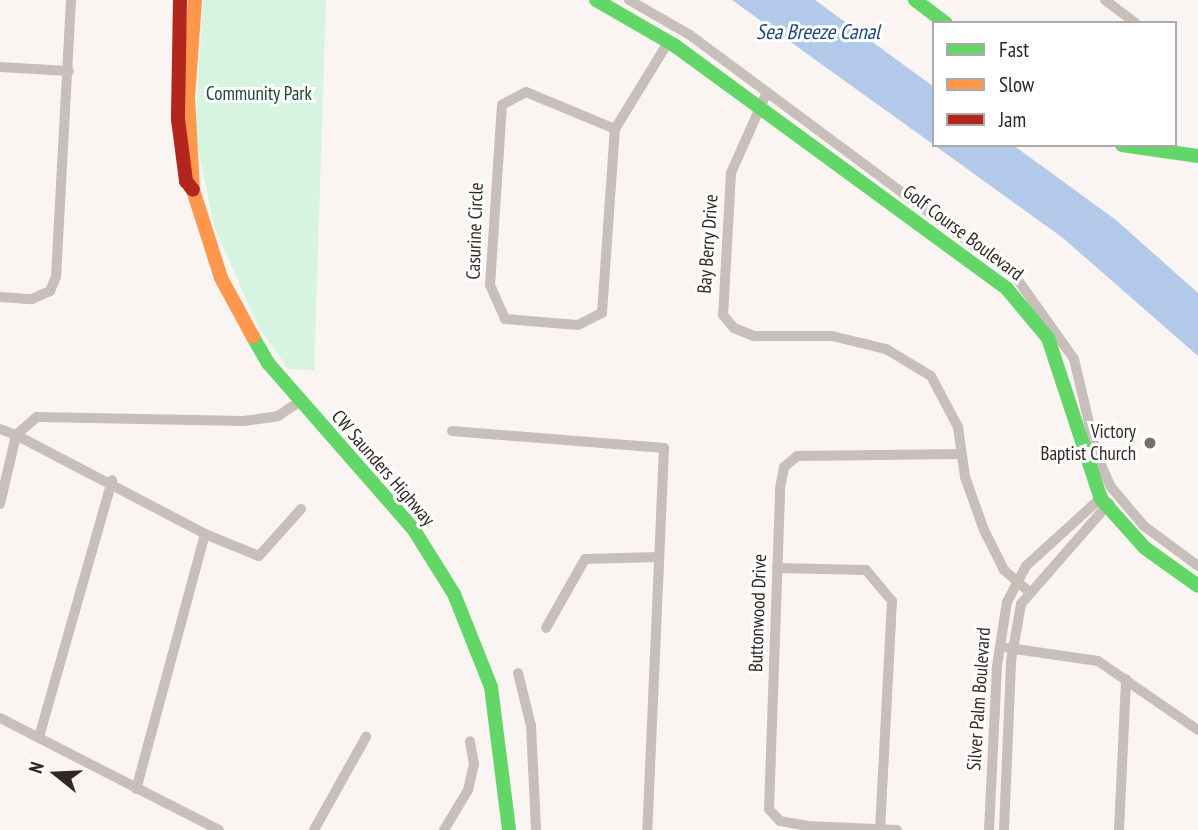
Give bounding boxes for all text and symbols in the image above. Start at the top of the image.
water label: Sea Breeze Canal [756,19,880,45]
legend [932,21,1177,147]
text: Fast [999,36,1029,63]
text: Slow [999,71,1034,98]
park label: Community Park [206,83,312,105]
text: Jam [999,106,1026,133]
street label: Golf Course Boulevard [898,180,1028,286]
street label: Casurine Circle [462,182,488,280]
street label: Bay Berry Drive [693,193,723,295]
street label: CW Saunders Highway [326,405,440,531]
place label: Victory Baptist Church [1041,421,1136,465]
marker: Victory Baptist Church [1142,435,1158,451]
street label: Buttonwood Drive [745,554,771,672]
street label: Silver Palm Boulevard [963,627,995,771]
north arrow [21,739,91,809]
text: N [23,759,49,776]

